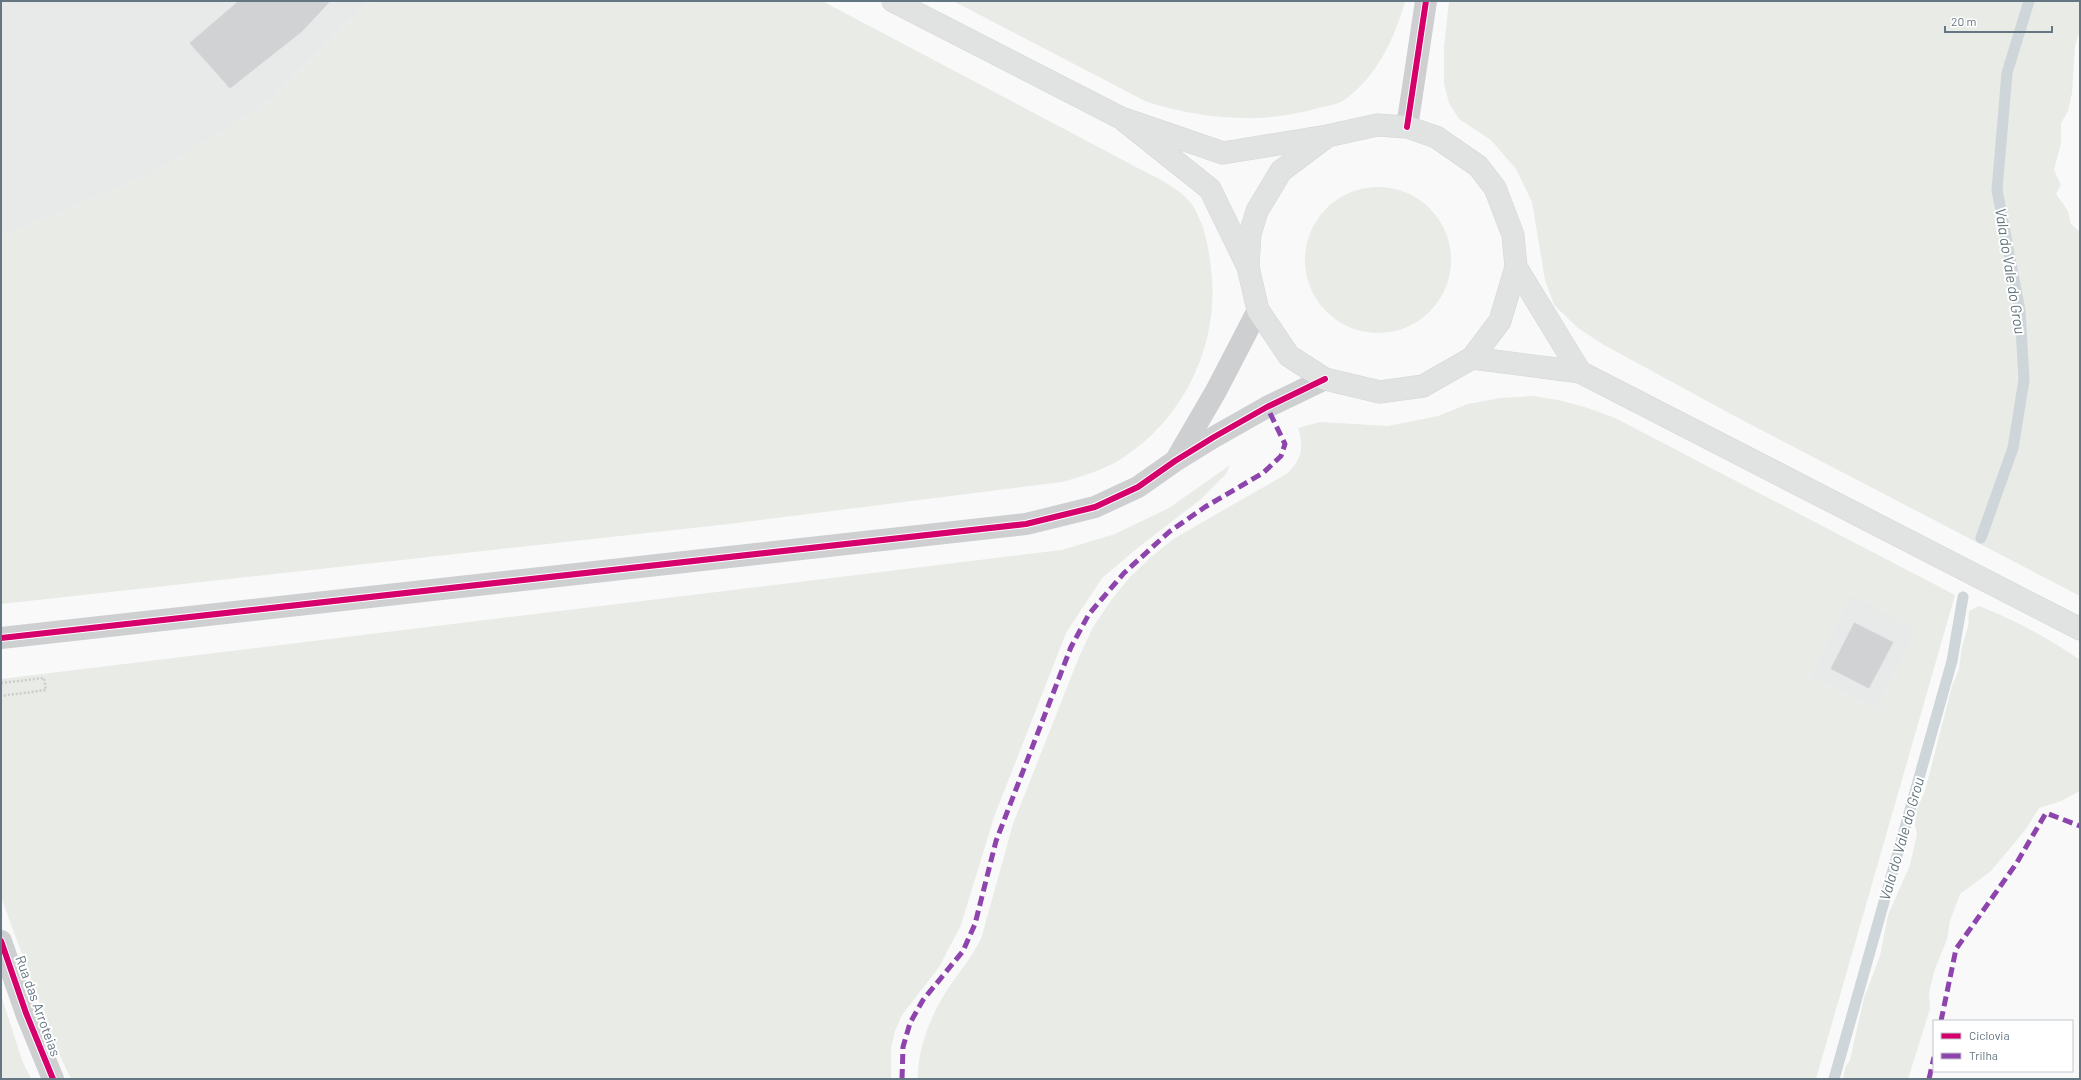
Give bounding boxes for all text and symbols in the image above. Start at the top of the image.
scale bar [1945,8,2052,34]
text: 20 m [1951,14,1977,28]
water label: Vala do Vale do Grou [1992,207,2030,335]
water label: Vala do Vale do Grou [1875,775,1927,902]
street label: Rua das Arroteias [12,953,65,1059]
legend [1933,1020,2073,1072]
text: Ciclovia [1969,1028,2010,1042]
text: Trilha [1969,1048,1998,1062]

